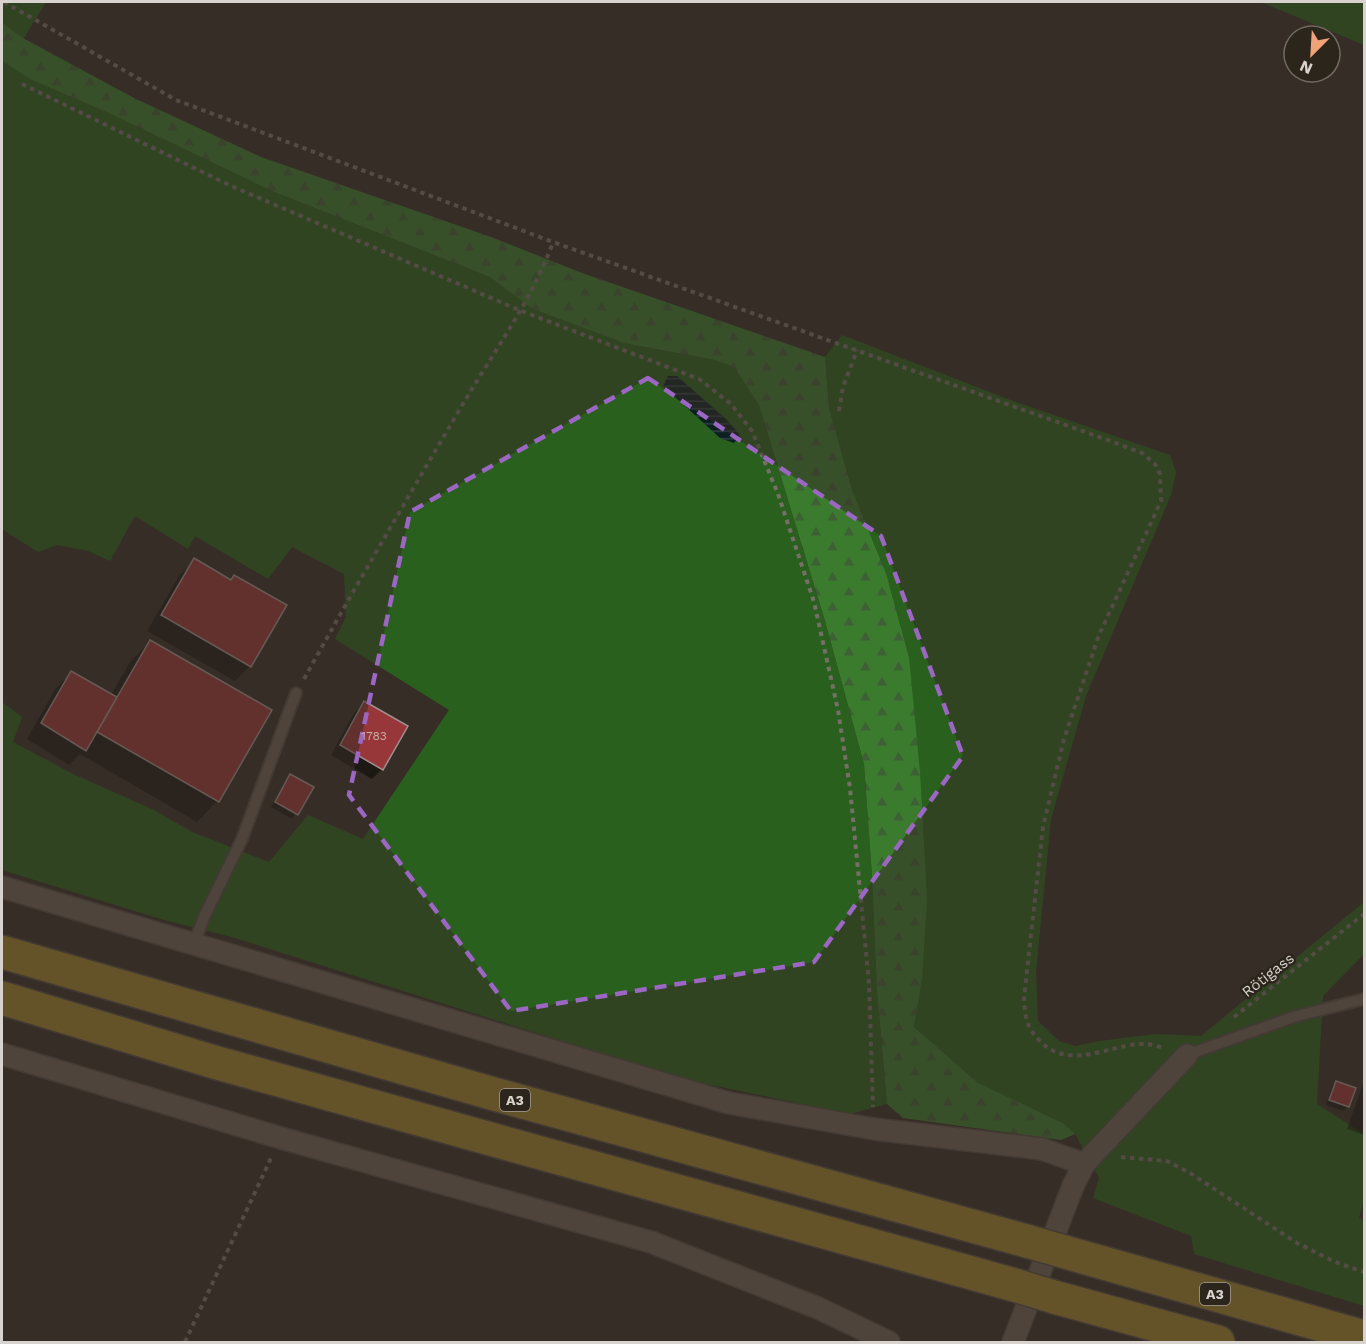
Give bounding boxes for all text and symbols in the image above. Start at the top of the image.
north arrow [1282,24,1342,84]
text: N [1297,56,1315,78]
house number: 1783 [361,729,387,743]
street label: Rötigass [1238,949,1298,1001]
road number: A3 [500,1089,530,1111]
road number: A3 [1200,1283,1230,1305]

